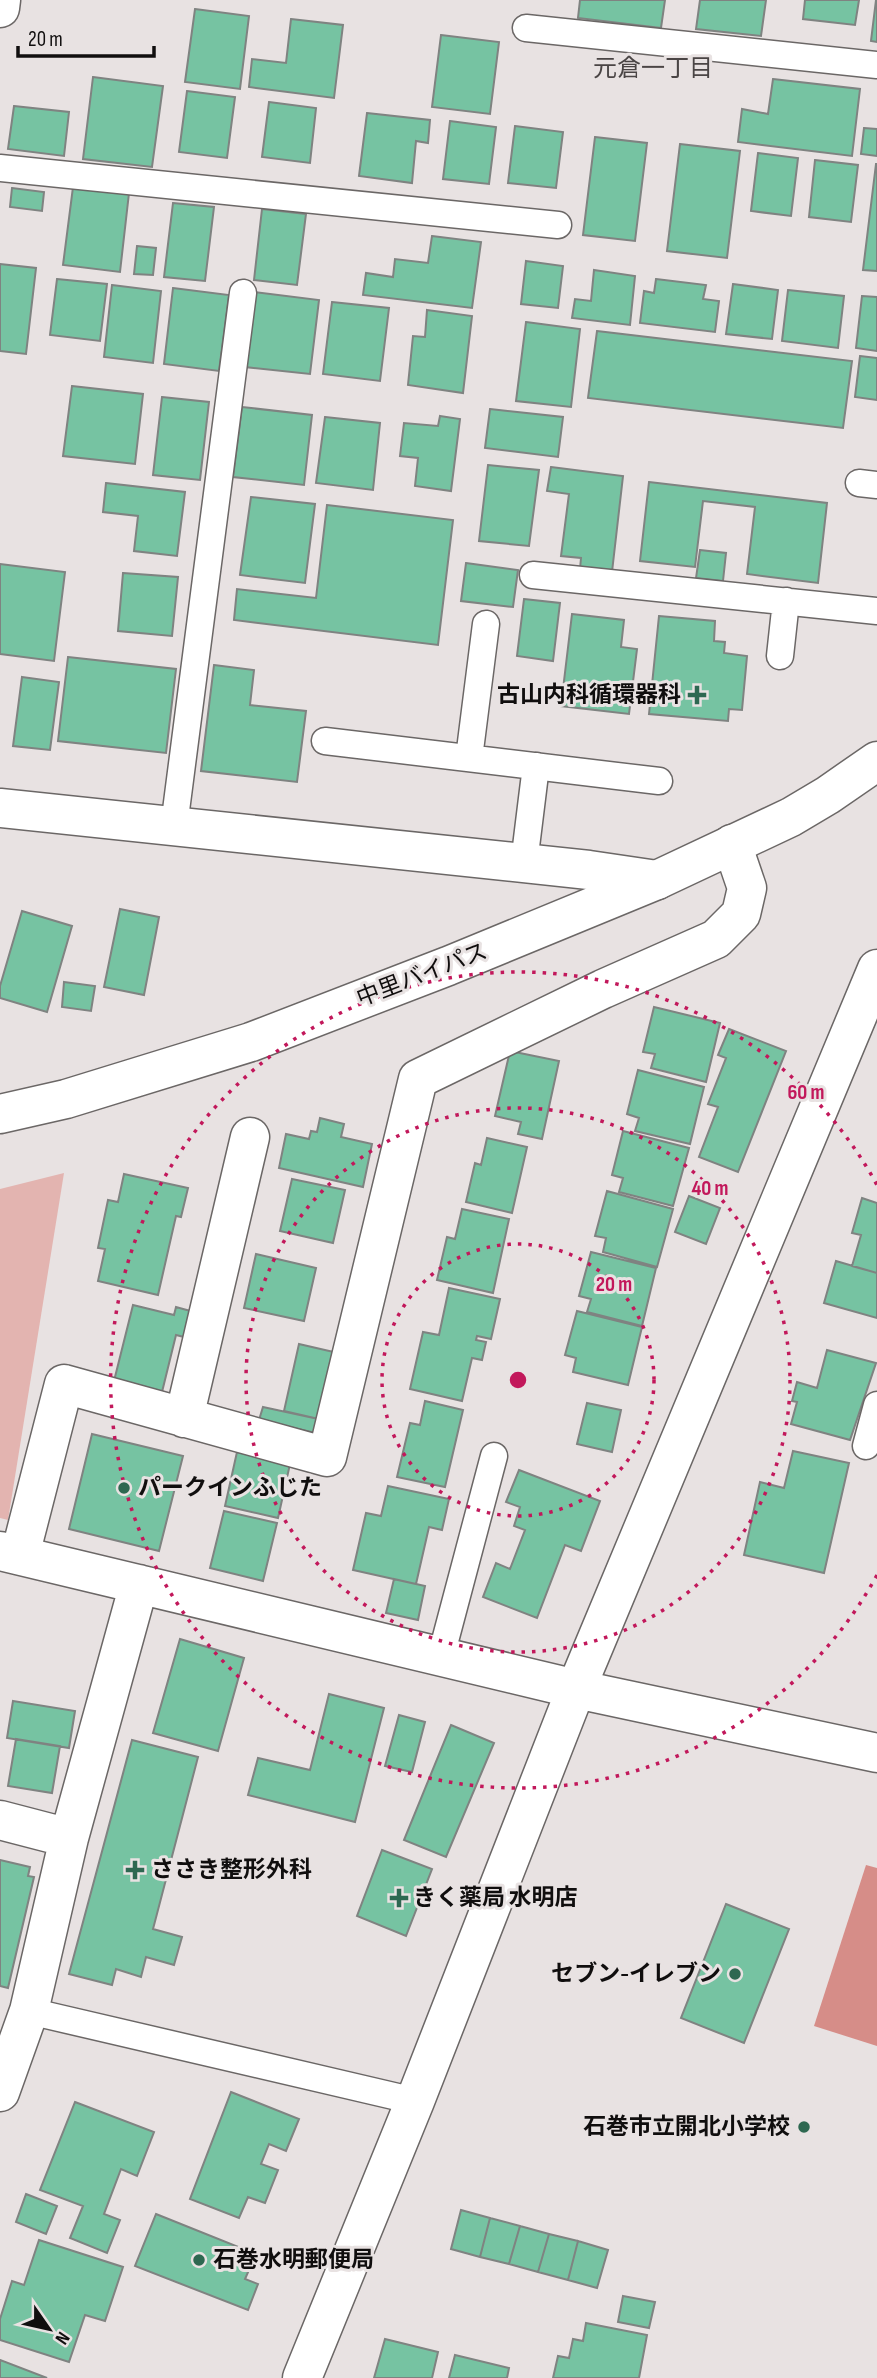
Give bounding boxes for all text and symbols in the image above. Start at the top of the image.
scale bar [18,14,154,58]
text: 20 m [28,27,63,52]
district label: 元倉一丁目 [593,54,713,83]
place label: 古山内科循環器科 [497,681,681,709]
marker: 古山内科循環器科 [687,685,707,705]
street label: 中里バイパス [353,937,491,1013]
text: 60 m [787,1080,825,1105]
text: 40 m [692,1176,728,1201]
text: 20 m [596,1272,632,1297]
centre of rings [506,1368,530,1392]
place label: パークインふじた [138,1474,322,1502]
marker: パークインふじた [116,1480,132,1496]
place label: ささき整形外科 [151,1856,312,1884]
marker: ささき整形外科 [125,1860,145,1880]
place label: きく薬局 水明店 [413,1884,578,1912]
marker: きく薬局 水明店 [391,1890,407,1906]
place label: セブン-イレブン [551,1960,721,1988]
marker: セブン-イレブン [727,1966,743,1982]
place label: 石巻市立開北小学校 [583,2113,790,2141]
marker: 石巻市立開北小学校 [796,2119,812,2135]
place label: 石巻水明郵便局 [213,2246,374,2274]
marker: 石巻水明郵便局 [191,2252,207,2268]
north arrow [14,2294,84,2364]
text: N [49,2327,74,2348]

